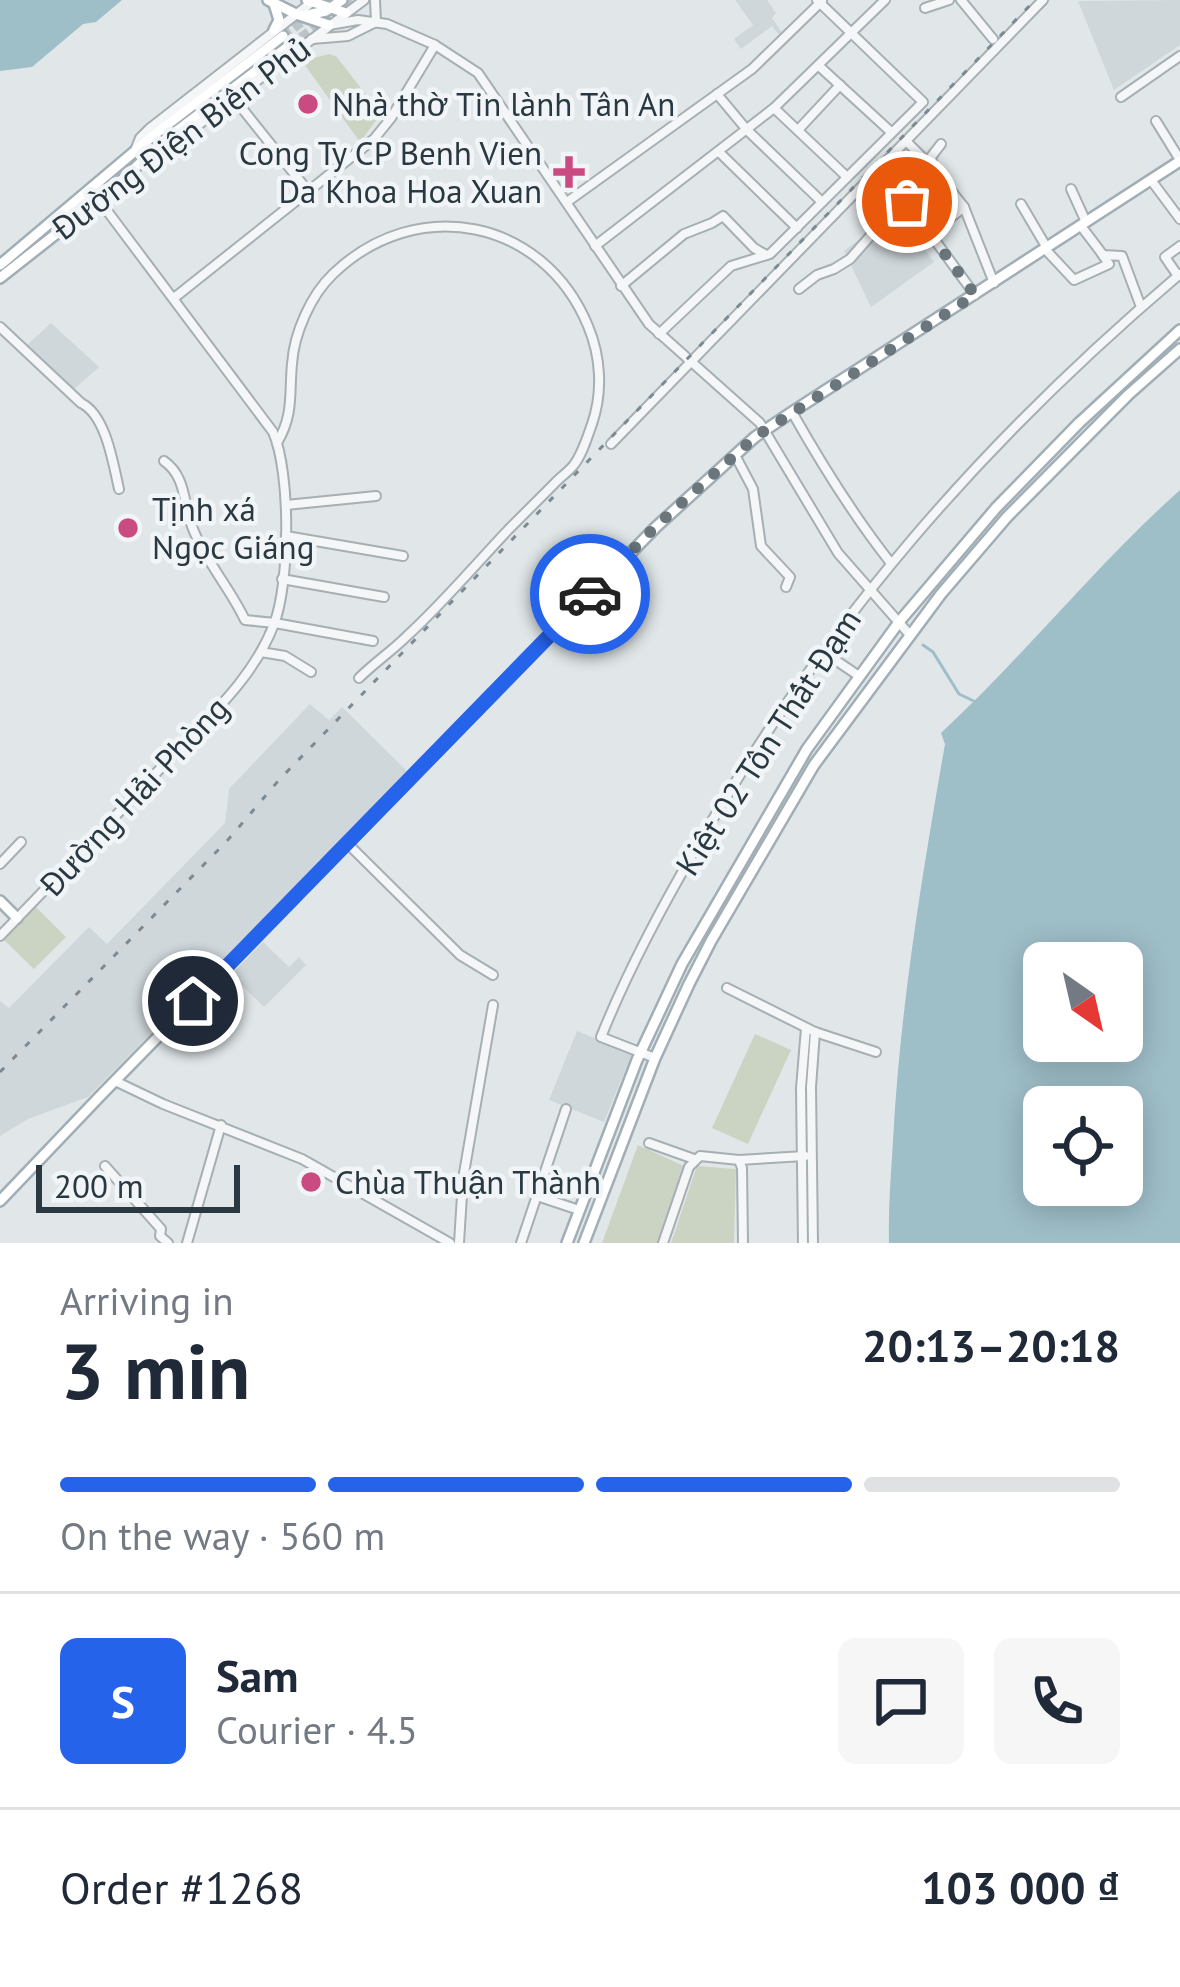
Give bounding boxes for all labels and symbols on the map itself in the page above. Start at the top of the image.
street label: Đường Điện Biên Phủ [42,26,318,249]
place label: Nhà thờ Tin lành Tân An [332,82,675,125]
marker: Nhà thờ Tin lành Tân An [295,91,321,117]
place label: Cong Ty CP Benh Vien Da Khoa Hoa Xuan [239,131,542,212]
pin [856,151,958,253]
marker: Cong Ty CP Benh Vien Da Khoa Hoa Xuan [553,156,585,188]
place label: Tịnh xá Ngọc Giáng [152,487,314,568]
marker: Tịnh xá Ngọc Giáng [115,515,141,541]
courier [530,534,650,654]
street label: Kiệt 02 Tôn Thất Đạm [665,600,870,883]
street label: Đường Hải Phòng [29,687,237,905]
north arrow [1023,942,1143,1062]
pin [142,950,244,1052]
scale bar [36,1159,240,1212]
place label: Chùa Thuận Thành [335,1160,601,1203]
marker: Chùa Thuận Thành [298,1169,324,1195]

